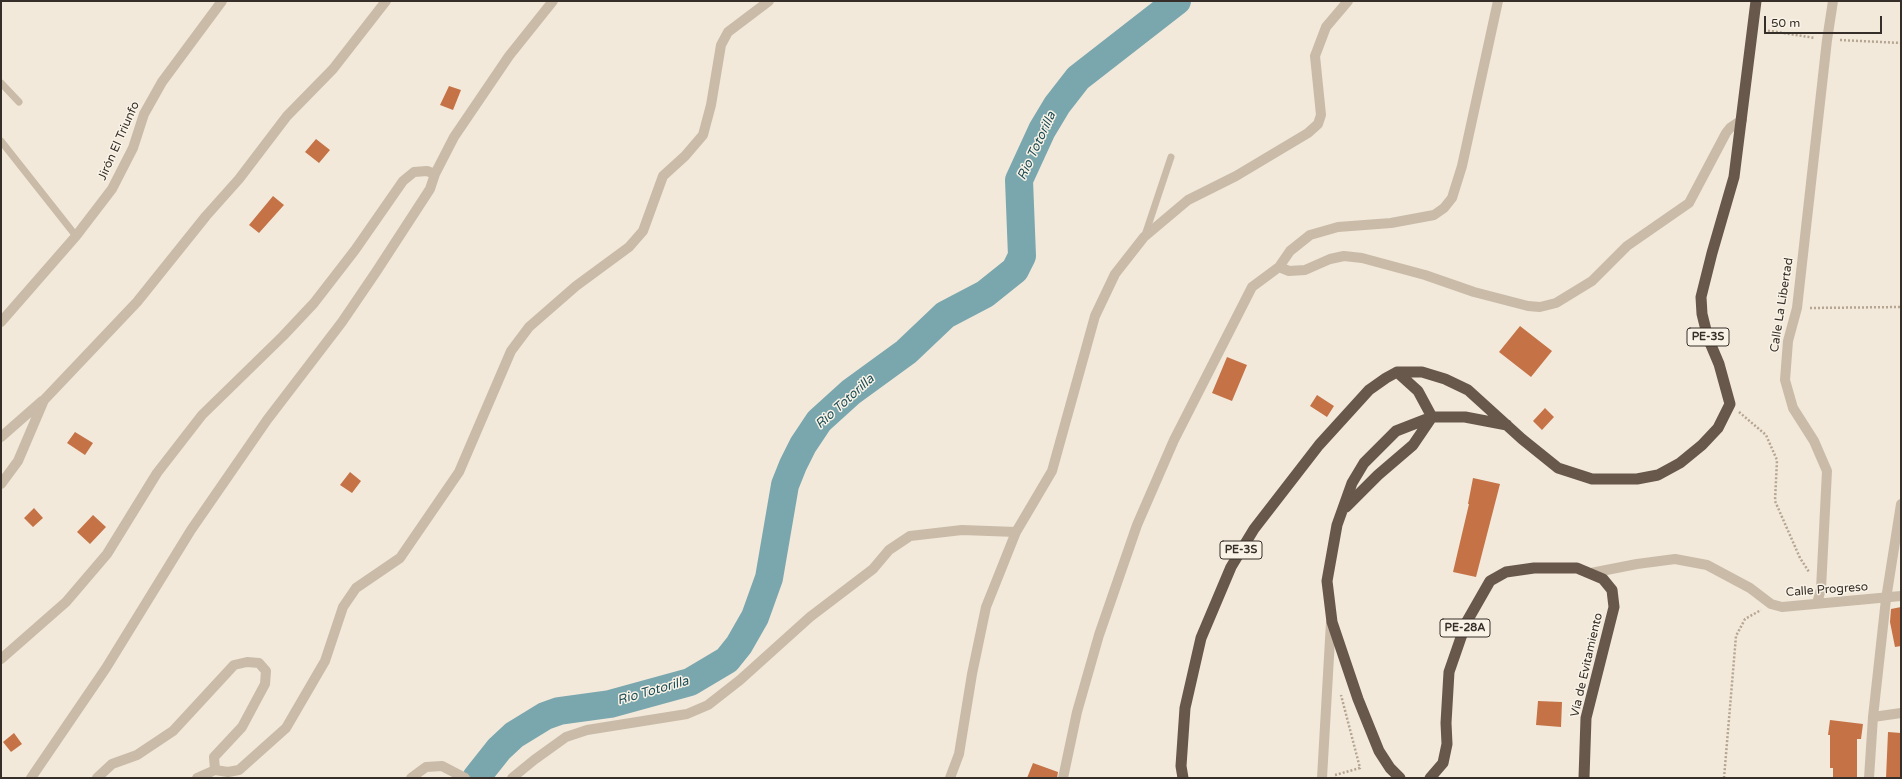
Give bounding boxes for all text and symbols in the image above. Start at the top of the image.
scale bar [1766,8,1884,34]
text: 50 m [1771,16,1800,30]
street label: Jirón El Triunfo [95,99,143,183]
water label: Rio Totorilla [1014,109,1060,183]
street label: Calle La Libertad [1767,257,1797,353]
road number: PE-3S [1687,328,1729,346]
water label: Rio Totorilla [812,372,878,432]
road number: PE-3S [1220,541,1262,559]
street label: Calle Progreso [1785,580,1869,600]
street label: Vía de Evitamiento [1568,612,1606,718]
road number: PE-28A [1440,619,1490,637]
water label: Rio Totorilla [616,673,690,709]

